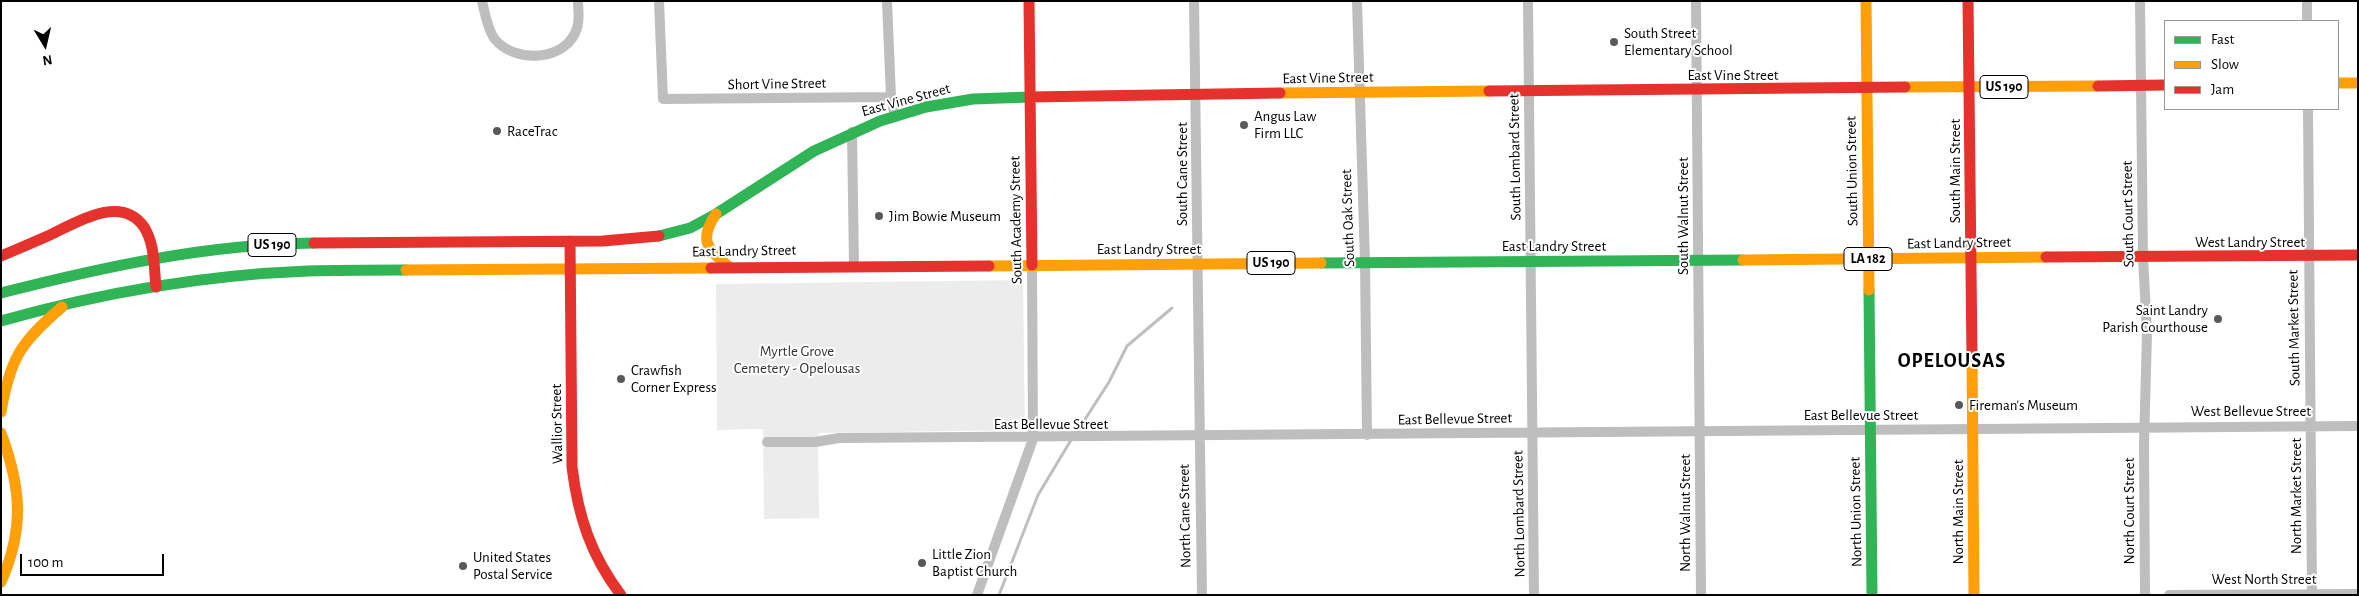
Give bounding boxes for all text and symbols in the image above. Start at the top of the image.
north arrow [20,20,70,70]
legend [2164,20,2339,110]
place label: South Street Elementary School [1624,24,1733,59]
text: Fast [2211,32,2234,47]
marker: South Street Elementary School [1608,36,1620,48]
text: N [41,52,53,67]
text: Slow [2211,57,2239,72]
street label: East Vine Street [1687,66,1779,84]
street label: East Vine Street [1282,68,1374,88]
street label: Short Vine Street [728,74,826,94]
road number: US 190 [1980,75,2028,98]
street label: East Vine Street [860,80,952,120]
text: Jam [2211,82,2234,97]
street label: South Lombard Street [1505,93,1525,221]
place label: Angus Law Firm LLC [1254,107,1316,142]
street label: South Union Street [1842,116,1862,226]
marker: Angus Law Firm LLC [1238,119,1250,131]
street label: South Main Street [1946,119,1964,223]
place label: RaceTrac [507,122,557,140]
street label: South Cane Street [1173,122,1191,226]
marker: RaceTrac [491,125,503,137]
street label: South Academy Street [1006,156,1026,284]
street label: South Walnut Street [1674,157,1692,275]
street label: South Court Street [2118,161,2138,267]
street label: South Oak Street [1337,169,1359,267]
place label: Jim Bowie Museum [889,207,1001,225]
marker: Jim Bowie Museum [873,210,885,222]
street label: East Landry Street [1907,233,2011,253]
street label: West Landry Street [2195,233,2305,251]
road number: US 190 [248,234,296,256]
street label: East Landry Street [1502,237,1606,255]
street label: East Landry Street [1097,240,1201,258]
street label: East Landry Street [692,241,796,261]
road number: LA 182 [1844,248,1892,270]
road number: US 190 [1247,252,1295,274]
street label: South Market Street [2284,270,2304,386]
place label: Saint Landry Parish Courthouse [2102,301,2208,336]
marker: Saint Landry Parish Courthouse [2212,313,2224,325]
park label: Myrtle Grove Cemetery - Opelousas [734,342,860,377]
district label: OPELOUSAS [1897,349,2007,373]
place label: Crawfish Corner Express [631,361,717,396]
marker: Crawfish Corner Express [615,373,627,385]
street label: Wallior Street [547,384,567,464]
place label: Fireman's Museum [1969,396,2078,414]
marker: Fireman's Museum [1953,399,1965,411]
street label: West Bellevue Street [2191,402,2311,420]
street label: East Bellevue Street [1804,406,1918,424]
street label: East Bellevue Street [1398,409,1512,429]
street label: East Bellevue Street [994,415,1108,433]
street label: North Market Street [2287,438,2305,554]
street label: North Lombard Street [1509,450,1529,578]
street label: North Walnut Street [1676,454,1694,572]
street label: North Union Street [1846,457,1866,567]
street label: North Court Street [2120,458,2138,564]
street label: North Main Street [1949,460,1967,564]
street label: North Cane Street [1175,464,1195,568]
scale bar [22,544,166,576]
place label: Little Zion Baptist Church [932,545,1017,580]
place label: United States Postal Service [473,548,552,583]
text: 100 m [28,555,63,570]
marker: Little Zion Baptist Church [916,557,928,569]
marker: United States Postal Service [457,560,469,572]
street label: West North Street [2212,570,2316,588]

